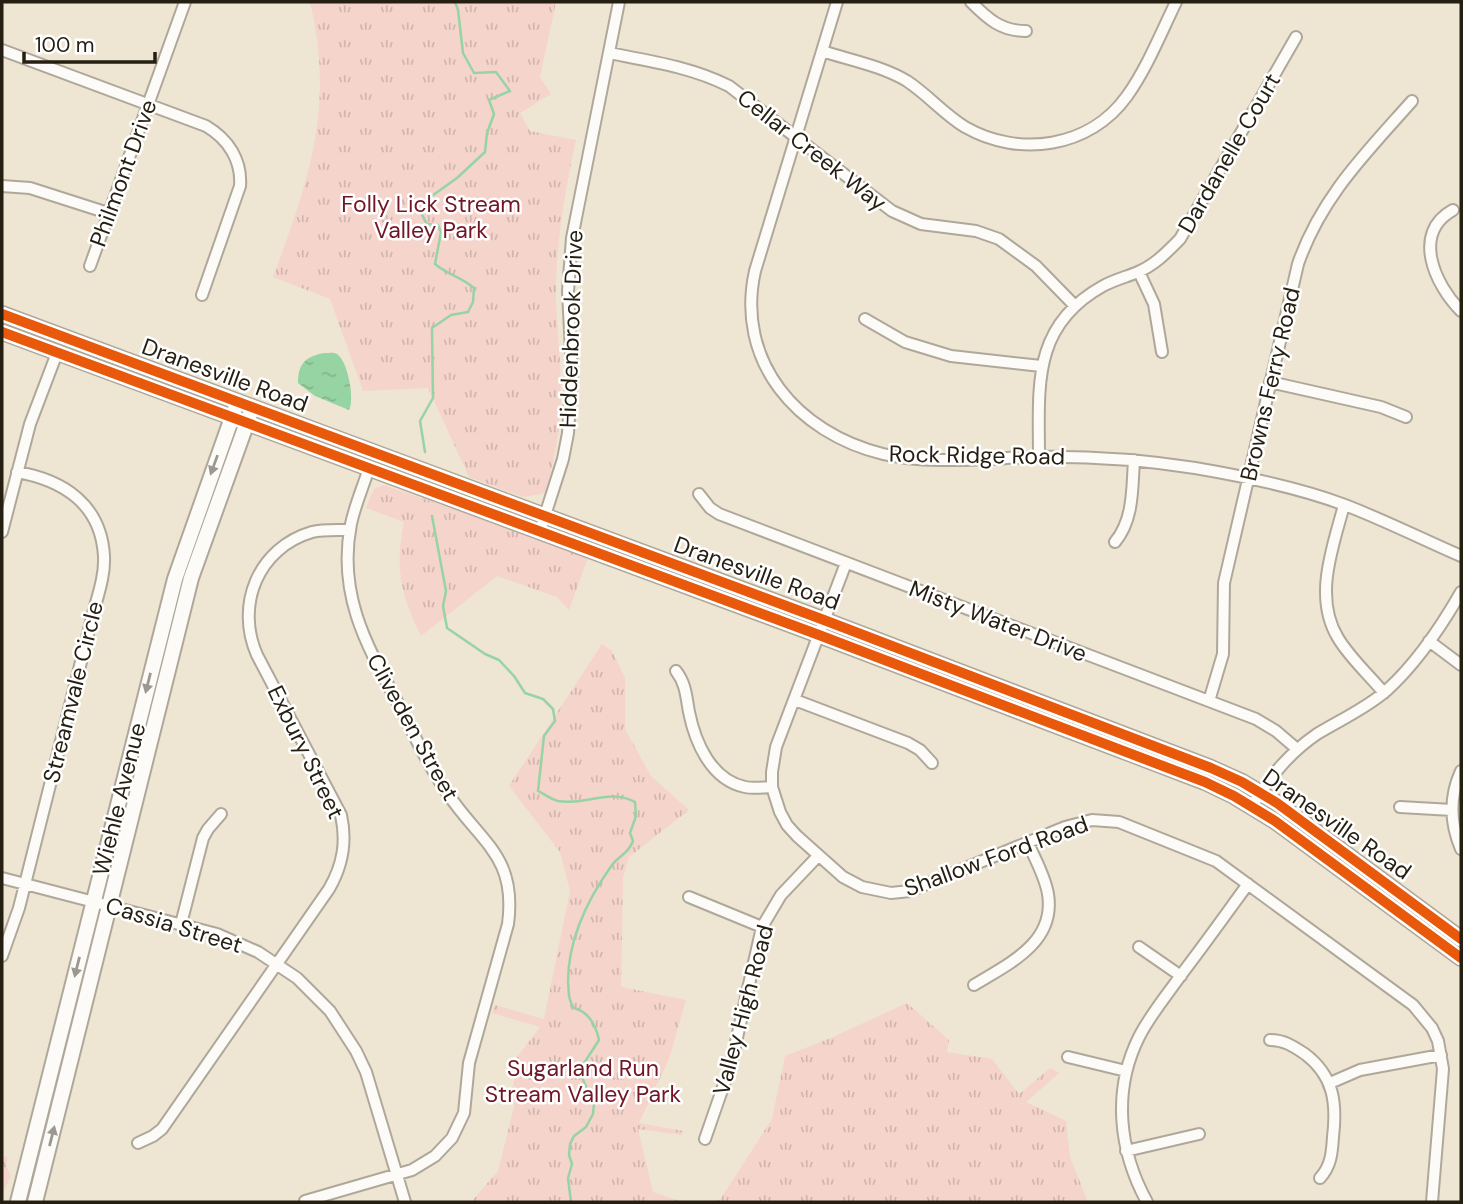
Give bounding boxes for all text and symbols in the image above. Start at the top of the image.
scale bar [24,21,156,65]
text: 100 m [35,31,95,59]
street label: Dardanelle Court [1171,68,1287,238]
street label: Cellar Creek Way [731,82,893,218]
street label: Philmont Drive [83,95,163,251]
park label: Folly Lick Stream Valley Park [341,189,521,245]
street label: Hiddenbrook Drive [553,229,589,429]
street label: Browns Ferry Road [1233,284,1307,484]
street label: Dranesville Road [138,331,312,419]
street label: Rock Ridge Road [889,438,1065,472]
one-way arrow [208,455,219,476]
street label: Dranesville Road [670,529,844,617]
street label: Misty Water Drive [905,573,1091,669]
street label: Streamvale Circle [36,598,110,786]
street label: Cliveden Street [360,648,466,806]
one-way arrow [142,672,153,694]
street label: Exbury Street [261,680,351,824]
street label: Wiehle Avenue [86,719,152,879]
street label: Dranesville Road [1257,762,1417,886]
street label: Shallow Ford Road [900,809,1092,903]
street label: Cassia Street [102,890,246,960]
street label: Valley High Road [706,921,780,1099]
one-way arrow [71,956,82,978]
park label: Sugarland Run Stream Valley Park [485,1053,682,1109]
one-way arrow [47,1125,58,1147]

